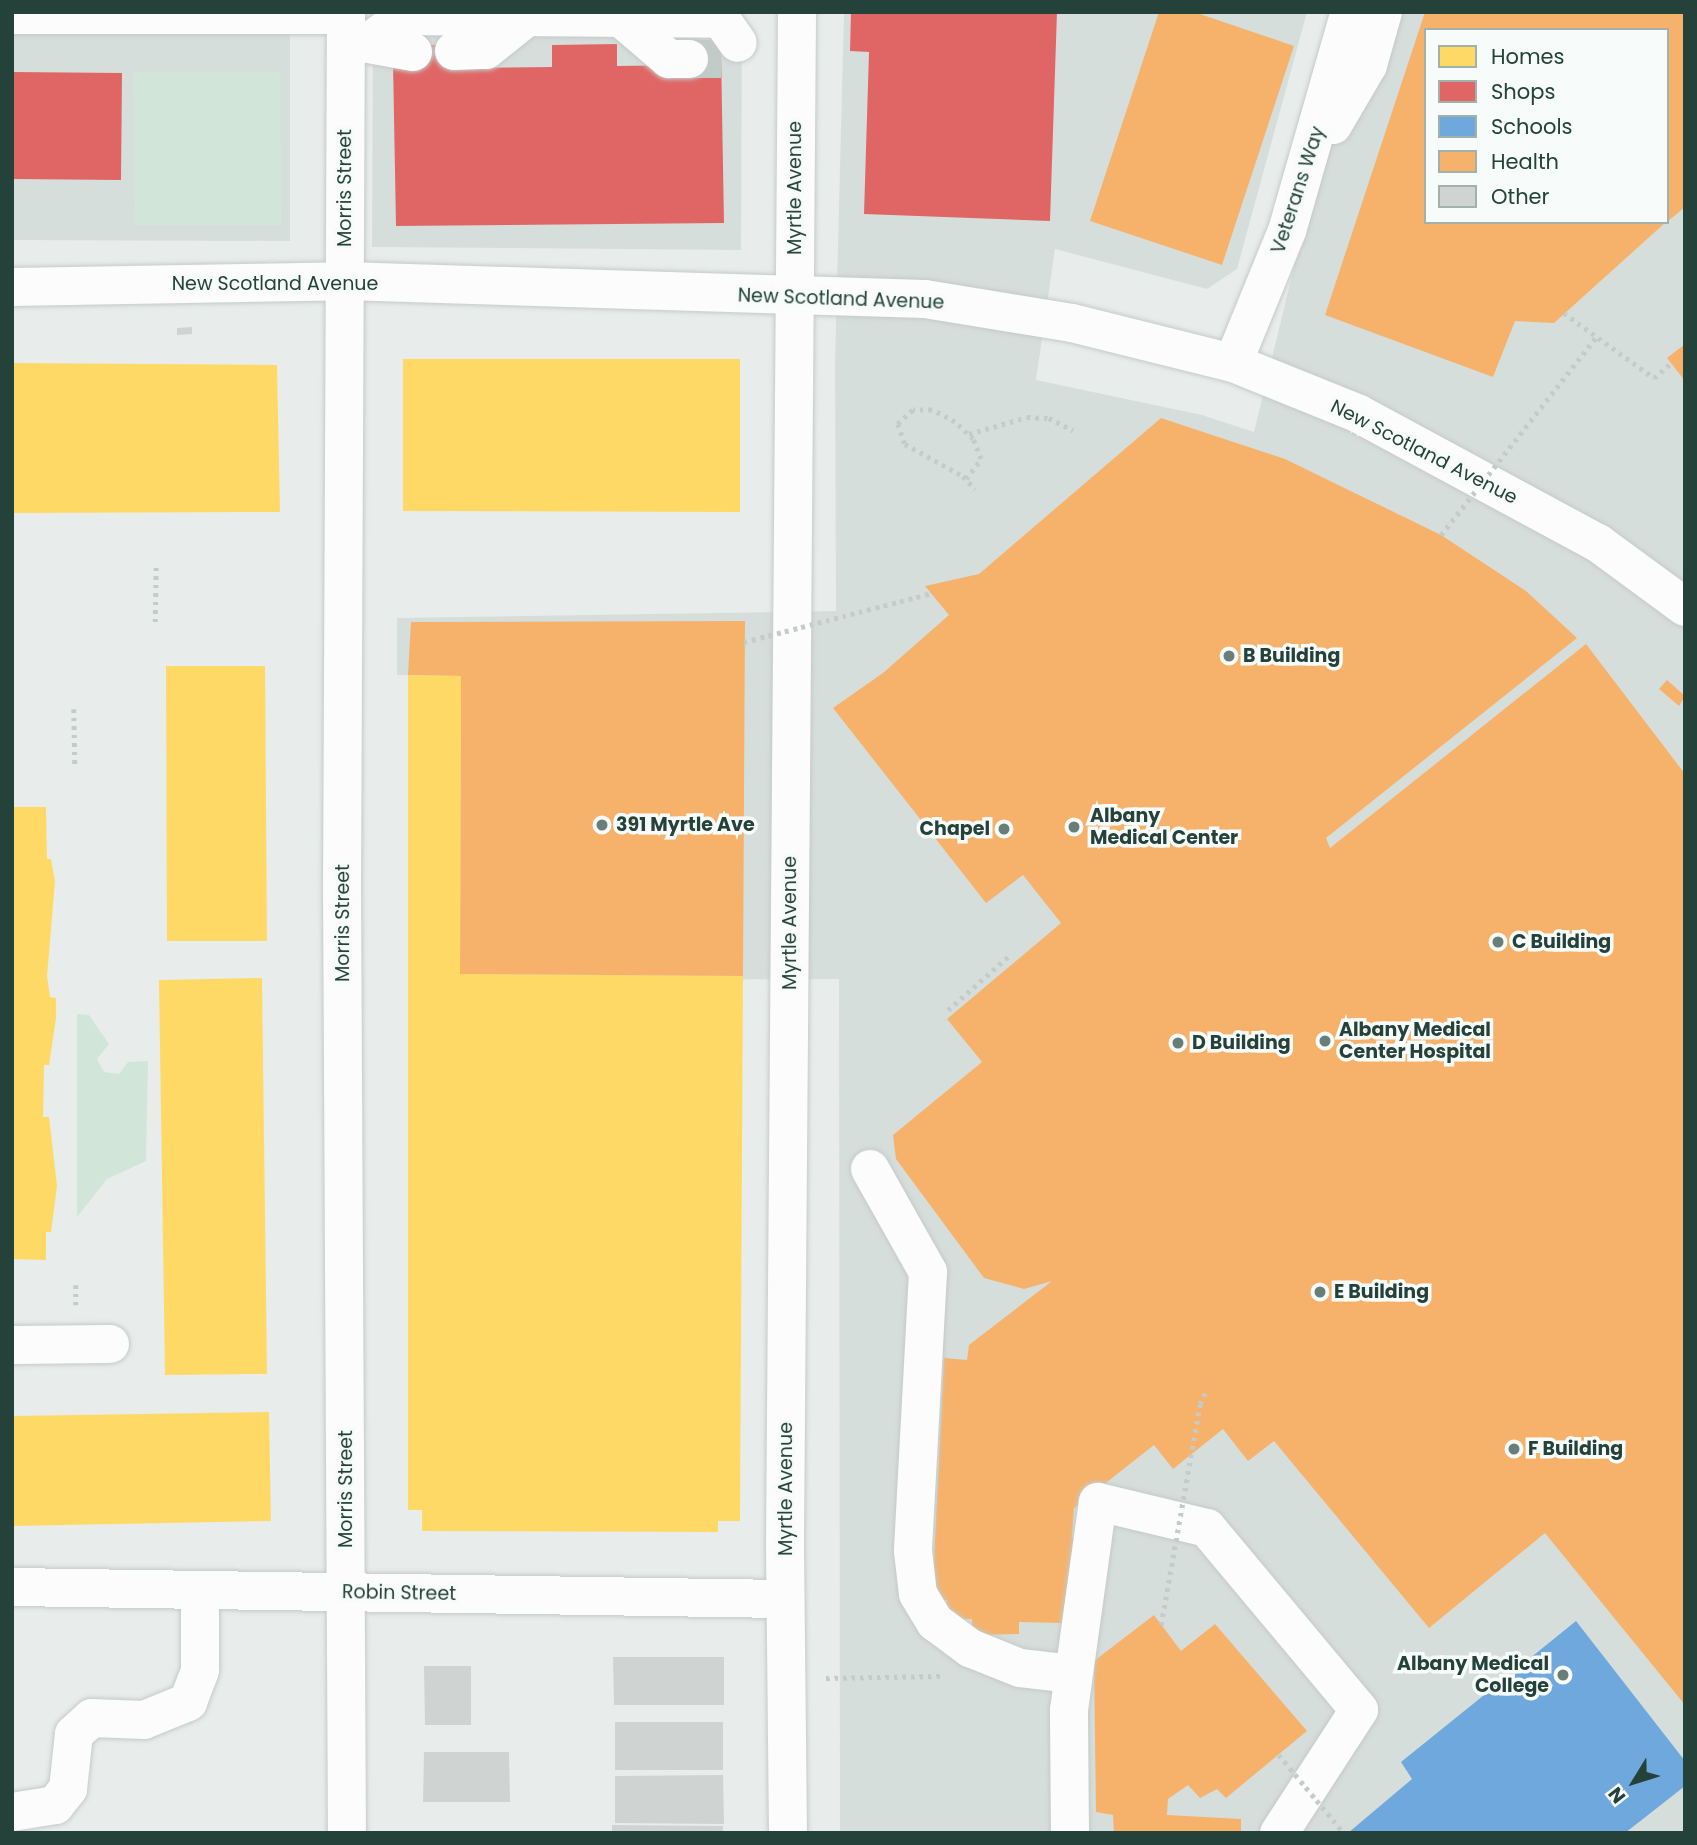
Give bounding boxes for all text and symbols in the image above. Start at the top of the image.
legend [1424,28,1669,224]
text: Homes [1491,42,1565,71]
text: Shops [1491,77,1555,106]
text: Schools [1491,112,1573,141]
street label: Myrtle Avenue [784,121,806,255]
street label: Veterans Way [1267,123,1329,257]
street label: Morris Street [334,129,356,247]
text: Health [1491,147,1559,176]
text: Other [1491,182,1549,211]
street label: New Scotland Avenue [172,273,378,295]
street label: New Scotland Avenue [737,284,945,314]
street label: New Scotland Avenue [1327,395,1521,509]
place label: B Building [1243,645,1340,667]
marker: B Building [1221,648,1237,664]
place label: Albany Medical Center [1090,805,1238,849]
place label: 391 Myrtle Ave [616,814,755,836]
marker: 391 Myrtle Ave [594,817,610,833]
marker: Albany Medical Center [1064,817,1084,837]
place label: Chapel [920,818,990,840]
marker: Chapel [996,821,1012,837]
street label: Myrtle Avenue [779,856,801,990]
street label: Morris Street [332,864,354,982]
place label: C Building [1512,931,1611,953]
marker: C Building [1490,934,1506,950]
place label: Albany Medical Center Hospital [1339,1019,1491,1063]
place label: D Building [1192,1032,1291,1054]
marker: Albany Medical Center Hospital [1317,1033,1333,1049]
marker: D Building [1170,1035,1186,1051]
place label: E Building [1334,1281,1429,1303]
marker: E Building [1312,1284,1328,1300]
street label: Myrtle Avenue [775,1422,797,1556]
street label: Morris Street [335,1430,357,1548]
place label: F Building [1528,1438,1623,1460]
marker: F Building [1506,1441,1522,1457]
street label: Robin Street [342,1581,456,1605]
place label: Albany Medical College [1397,1653,1549,1697]
marker: Albany Medical College [1555,1667,1571,1683]
north arrow [1599,1747,1669,1817]
text: N [1602,1781,1632,1809]

